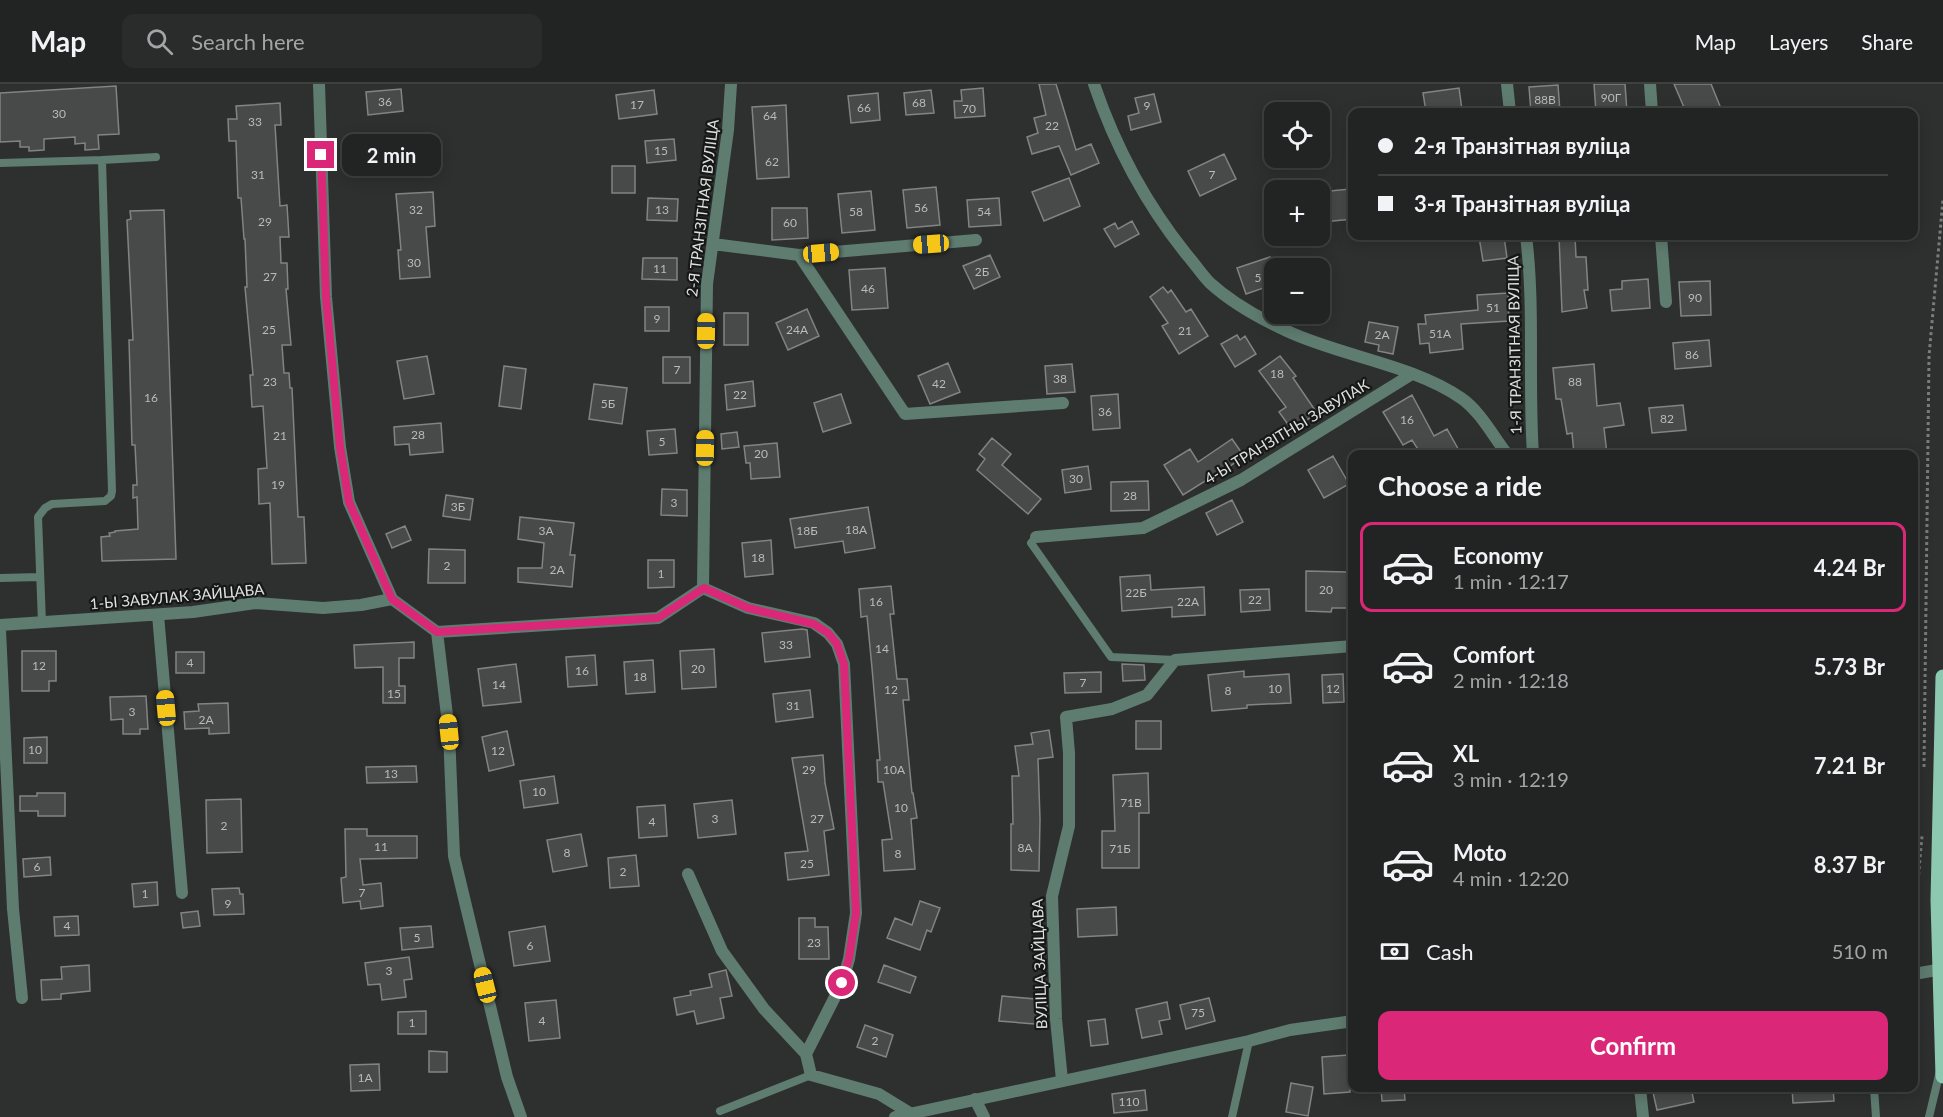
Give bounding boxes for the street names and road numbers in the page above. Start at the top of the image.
street label: 2-Я ТРАНЗІТНАЯ ВУЛІЦА [682,117,722,298]
street label: 1-Я ТРАНЗІТНАЯ ВУЛІЦА [1503,255,1525,435]
street label: 4-Ы ТРАНЗІТНЫ ЗАВУЛАК [1201,375,1372,487]
street label: 1-Ы ЗАВУЛАК ЗАЙЦАВА [89,579,266,613]
street label: ВУЛІЦА ЗАЙЦАВА [1028,898,1050,1030]

